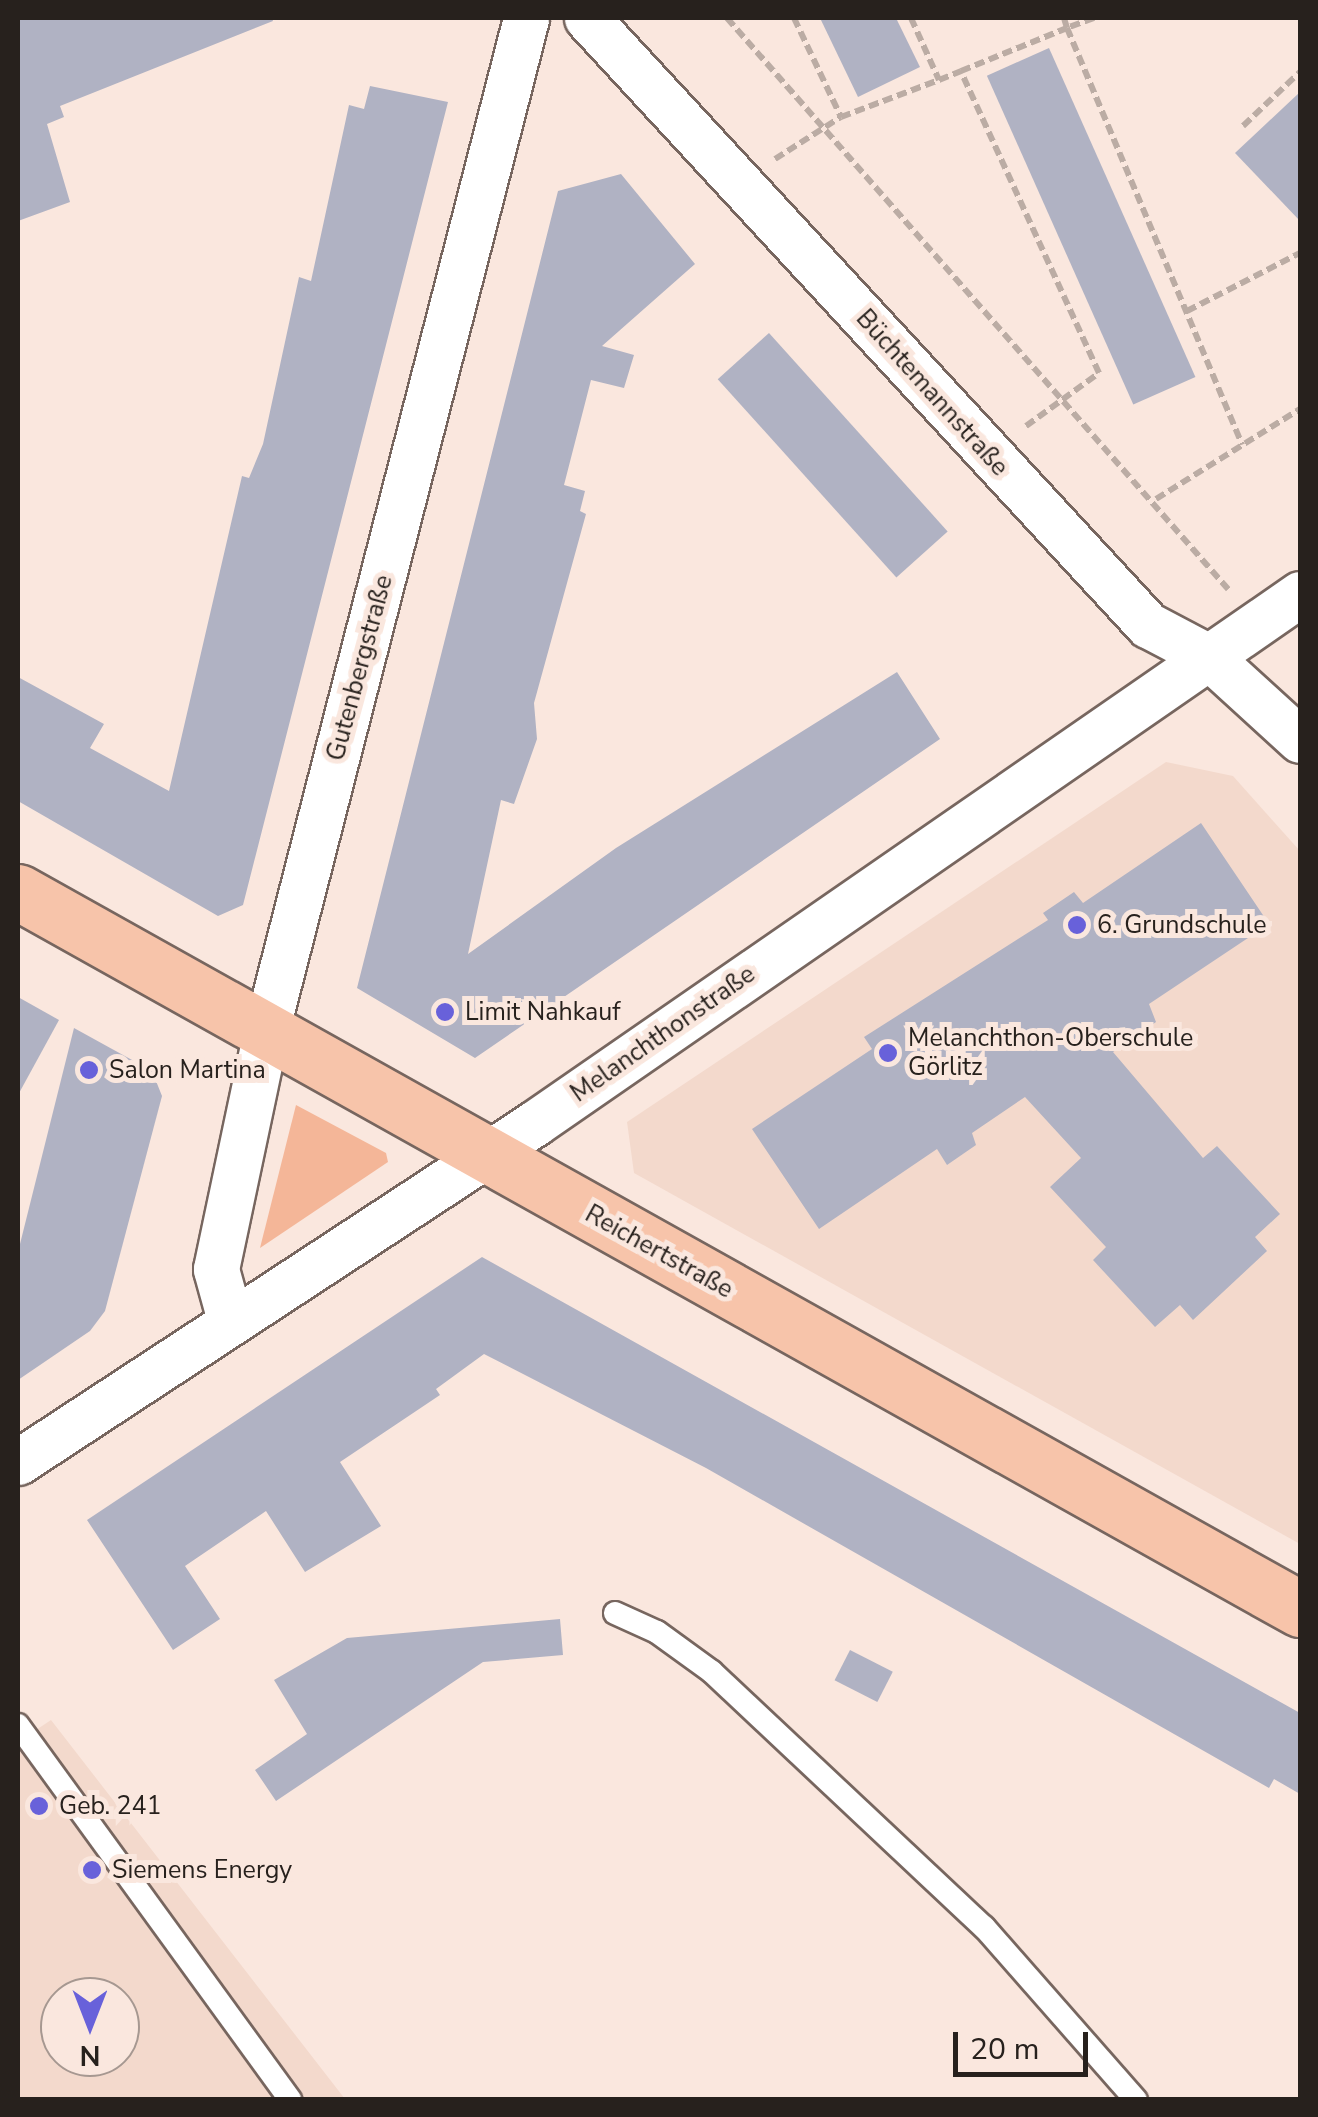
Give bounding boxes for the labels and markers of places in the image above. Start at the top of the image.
place label: 6. Grundschule [1097,910,1266,940]
marker: 6. Grundschule [1066,914,1088,936]
place label: Limit Nahkauf [465,997,621,1027]
marker: Limit Nahkauf [434,1001,456,1023]
place label: Melanchthon-Oberschule Görlitz [908,1024,1193,1083]
marker: Melanchthon-Oberschule Görlitz [877,1042,899,1064]
place label: Salon Martina [109,1055,266,1085]
marker: Salon Martina [78,1059,100,1081]
place label: Geb. 241 [59,1791,162,1821]
marker: Geb. 241 [28,1795,50,1817]
place label: Siemens Energy [112,1855,292,1885]
marker: Siemens Energy [81,1859,103,1881]

